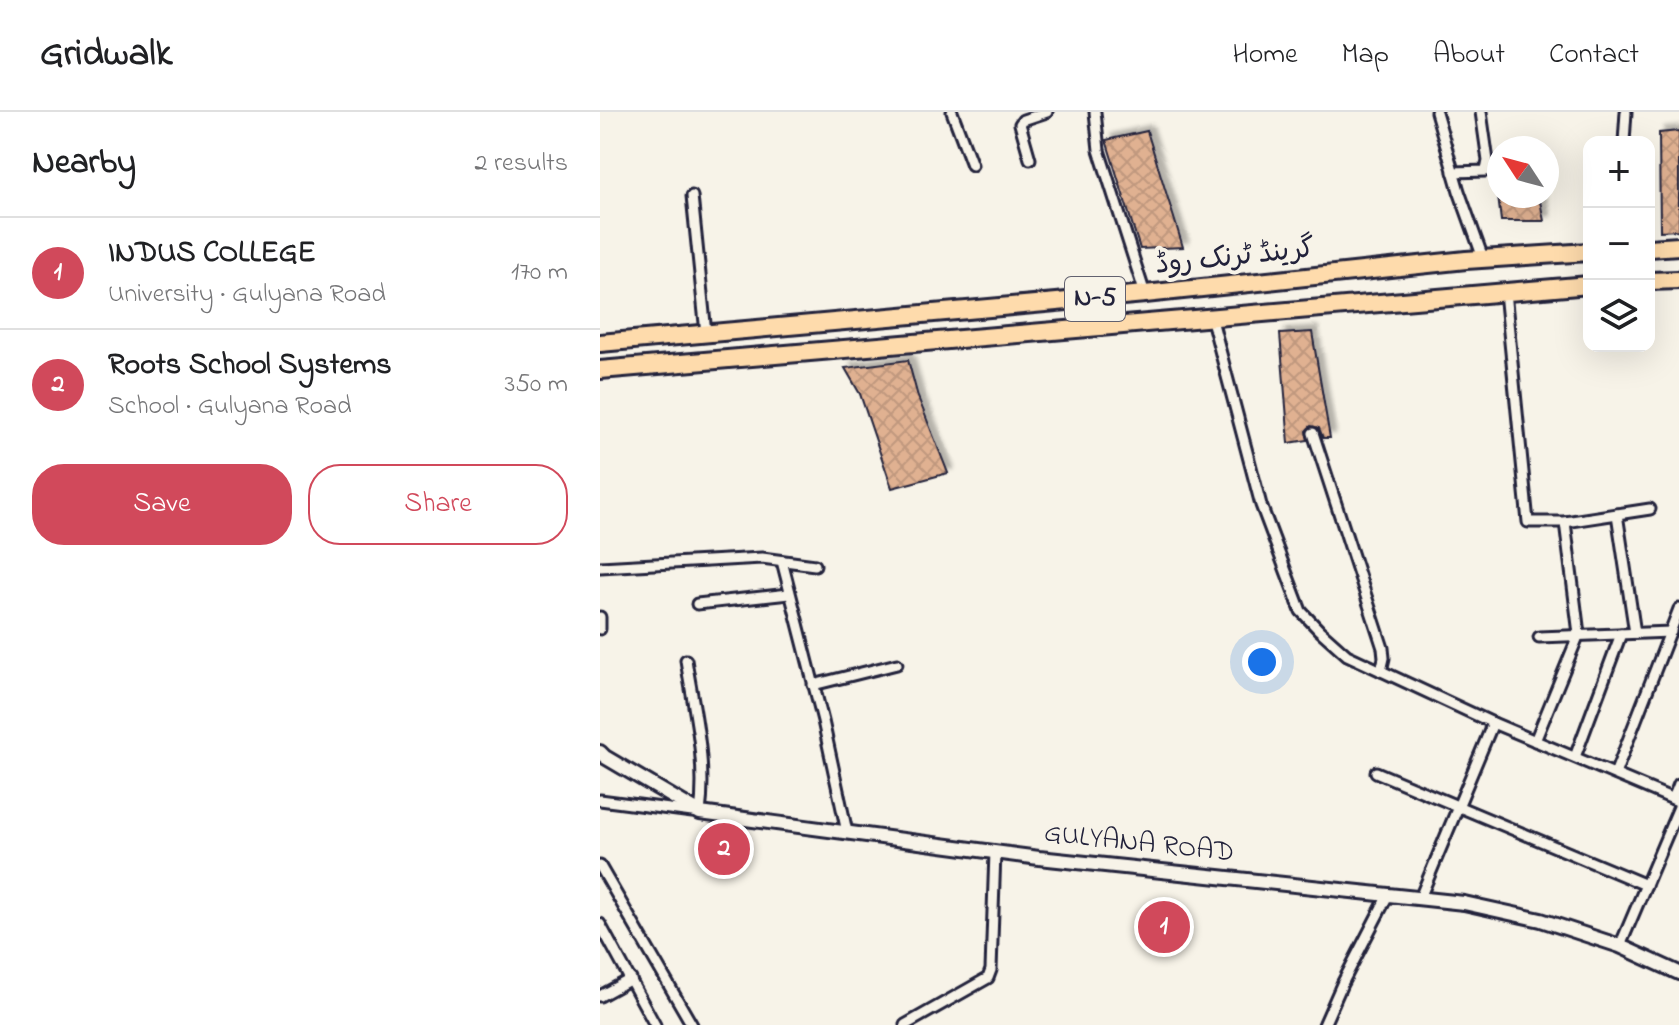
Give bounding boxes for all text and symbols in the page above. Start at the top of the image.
text: Gridwalk [40,27,172,83]
text: Home [1232,35,1298,76]
text: Map [1342,35,1389,76]
text: About [1433,35,1505,76]
text: Contact [1549,35,1639,76]
north arrow [1487,136,1559,208]
map controls [1583,136,1655,352]
button: + [1583,136,1655,208]
text: Nearby [32,139,136,189]
text: 2 results [475,145,568,183]
button: − [1583,208,1655,280]
street label: گرینڈ ٹرنک روڈ [1153,229,1317,287]
text: INDUS COLLEGE [108,232,316,276]
text: 1 [54,254,62,292]
text: 170 m [511,254,568,292]
text: University · Gulyana Road [108,276,386,314]
road number: N-5 [1065,277,1125,321]
button: layers [1583,280,1655,352]
text: Roots School Systems [108,344,392,388]
text: 2 [52,366,64,404]
text: 350 m [504,366,568,404]
text: School · Gulyana Road [108,388,352,426]
button: Save [32,464,292,545]
button: Share [308,464,568,545]
your location [1242,642,1282,682]
street label: GULYANA ROAD [1042,814,1236,874]
pin: 2 [698,819,750,879]
pin: 1 [1138,897,1190,957]

